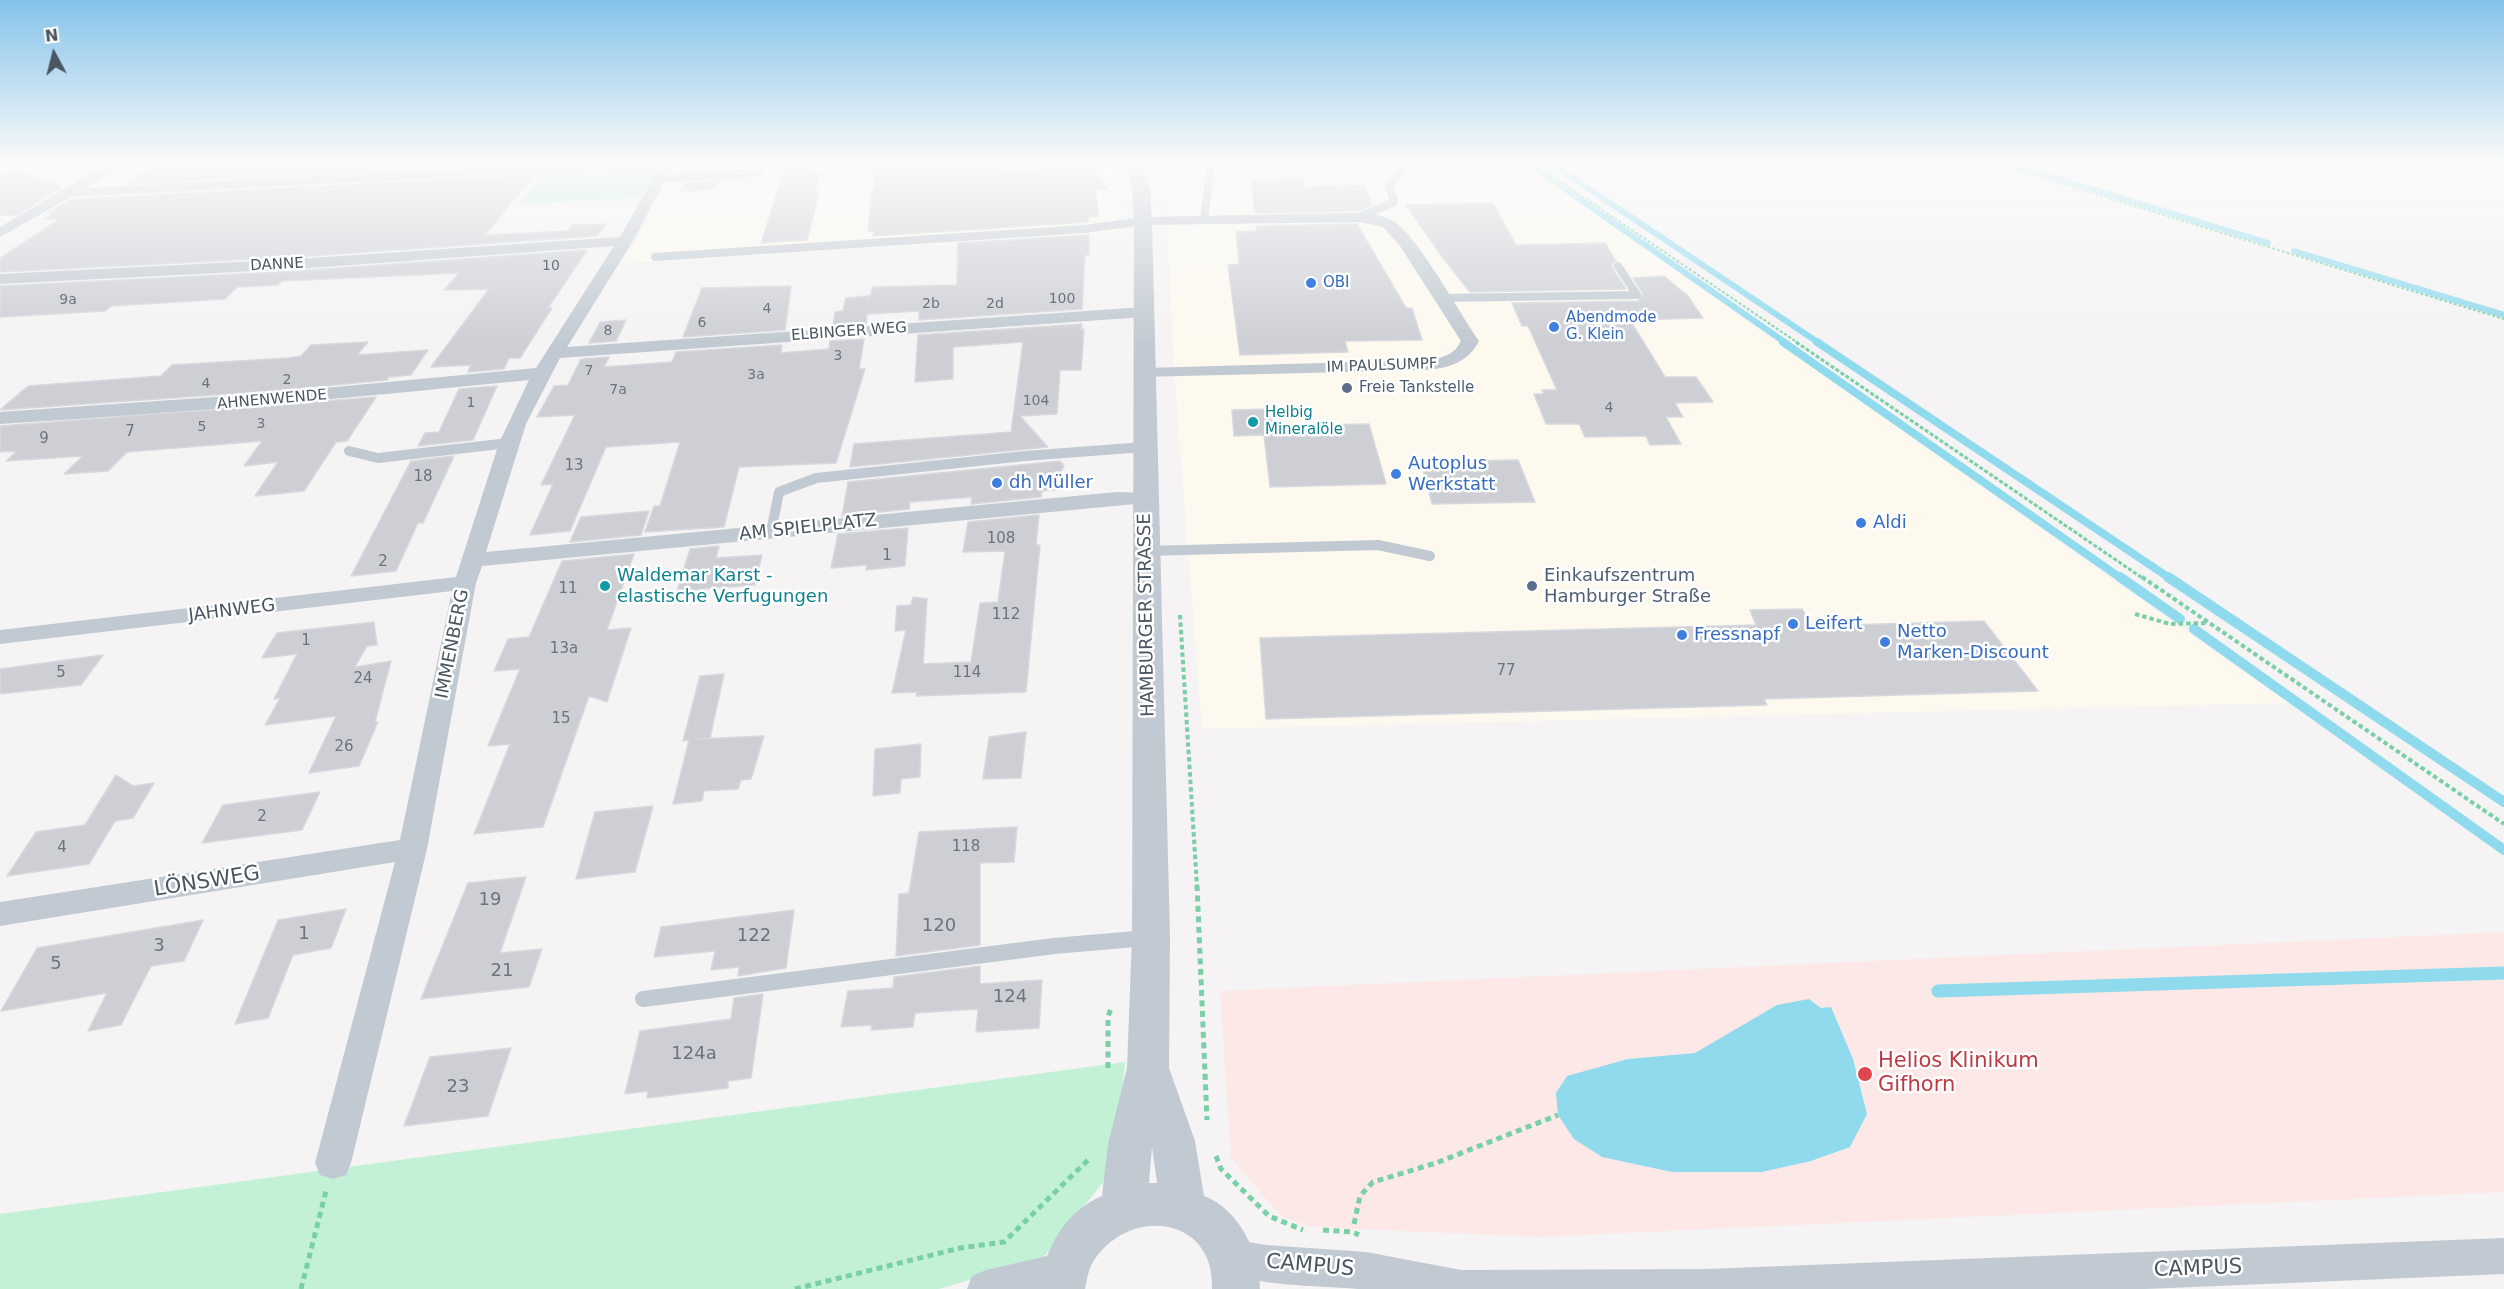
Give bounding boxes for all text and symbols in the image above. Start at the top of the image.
north arrow [24,24,84,84]
text: N [44,25,60,46]
street label: DANNE [250,255,304,275]
house number: 10 [542,258,560,274]
place label: OBI [1323,274,1350,292]
marker: OBI [1304,276,1318,290]
house number: 100 [1049,291,1075,307]
house number: 9a [59,292,77,308]
house number: 2b [922,296,940,312]
house number: 2d [986,296,1004,312]
house number: 4 [763,301,771,317]
place label: Abendmode G. Klein [1566,309,1657,344]
house number: 6 [698,315,706,331]
street label: ELBINGER WEG [791,319,907,345]
marker: Abendmode G. Klein [1547,320,1561,334]
house number: 8 [604,323,612,339]
house number: 3 [834,348,842,364]
street label: IM PAULSUMPF [1326,355,1438,377]
house number: 7 [585,363,593,379]
house number: 3a [747,367,765,383]
house number: 2 [283,372,291,388]
house number: 4 [202,376,210,392]
place label: Freie Tankstelle [1359,379,1474,397]
marker: Freie Tankstelle [1340,381,1354,395]
house number: 7a [609,382,627,398]
street label: AHNENWENDE [216,386,328,414]
house number: 104 [1023,393,1049,409]
house number: 1 [467,395,475,411]
house number: 4 [1605,400,1613,416]
place label: Helbig Mineralöle [1265,404,1343,439]
marker: Helbig Mineralöle [1246,415,1260,429]
house number: 3 [257,416,265,432]
house number: 5 [198,419,206,435]
house number: 7 [125,423,135,441]
house number: 9 [39,430,49,448]
place label: Autoplus Werkstatt [1408,453,1495,496]
house number: 13 [564,457,584,475]
marker: Autoplus Werkstatt [1389,467,1403,481]
house number: 18 [413,468,433,486]
place label: dh Müller [1009,472,1093,494]
marker: dh Müller [990,476,1004,490]
street label: AM SPIELPLATZ [738,510,878,546]
place label: Aldi [1873,512,1907,534]
street label: HAMBURGER STRASSE [1134,513,1160,717]
marker: Aldi [1854,516,1868,530]
house number: 108 [987,530,1015,548]
house number: 1 [882,547,892,565]
house number: 2 [378,553,388,571]
place label: Waldemar Karst - elastische Verfugungen [617,565,828,608]
place label: Einkaufszentrum Hamburger Straße [1544,565,1711,608]
marker: Waldemar Karst - elastische Verfugungen [598,579,612,593]
marker: Einkaufszentrum Hamburger Straße [1525,579,1539,593]
house number: 11 [558,580,578,598]
street label: IMMENBERG [432,587,474,701]
street label: JAHNWEG [187,595,277,627]
house number: 112 [992,606,1020,624]
place label: Leifert [1805,613,1863,635]
marker: Leifert [1786,617,1800,631]
place label: Netto Marken-Discount [1897,621,2049,664]
place label: Fressnapf [1694,624,1780,646]
marker: Fressnapf [1675,628,1689,642]
house number: 1 [301,632,311,650]
marker: Netto Marken-Discount [1878,635,1892,649]
house number: 13a [550,640,578,658]
house number: 77 [1496,662,1516,680]
house number: 5 [56,664,66,682]
house number: 114 [953,664,981,682]
house number: 24 [353,670,373,688]
house number: 15 [551,710,571,728]
house number: 26 [334,738,354,756]
house number: 2 [257,808,267,826]
house number: 118 [952,838,980,856]
house number: 4 [57,839,67,857]
street label: LÖNSWEG [152,861,262,903]
house number: 19 [479,889,501,911]
house number: 120 [922,915,956,937]
house number: 1 [298,923,310,945]
house number: 122 [737,925,771,947]
house number: 3 [153,935,165,957]
house number: 5 [50,953,62,975]
house number: 21 [491,960,513,982]
house number: 124 [993,986,1027,1008]
house number: 124a [671,1043,717,1065]
place label: Helios Klinikum Gifhorn [1878,1049,2039,1099]
marker: Helios Klinikum Gifhorn [1856,1065,1874,1083]
house number: 23 [447,1076,469,1098]
street label: CAMPUS [1265,1250,1355,1282]
street label: CAMPUS [2153,1255,2243,1283]

